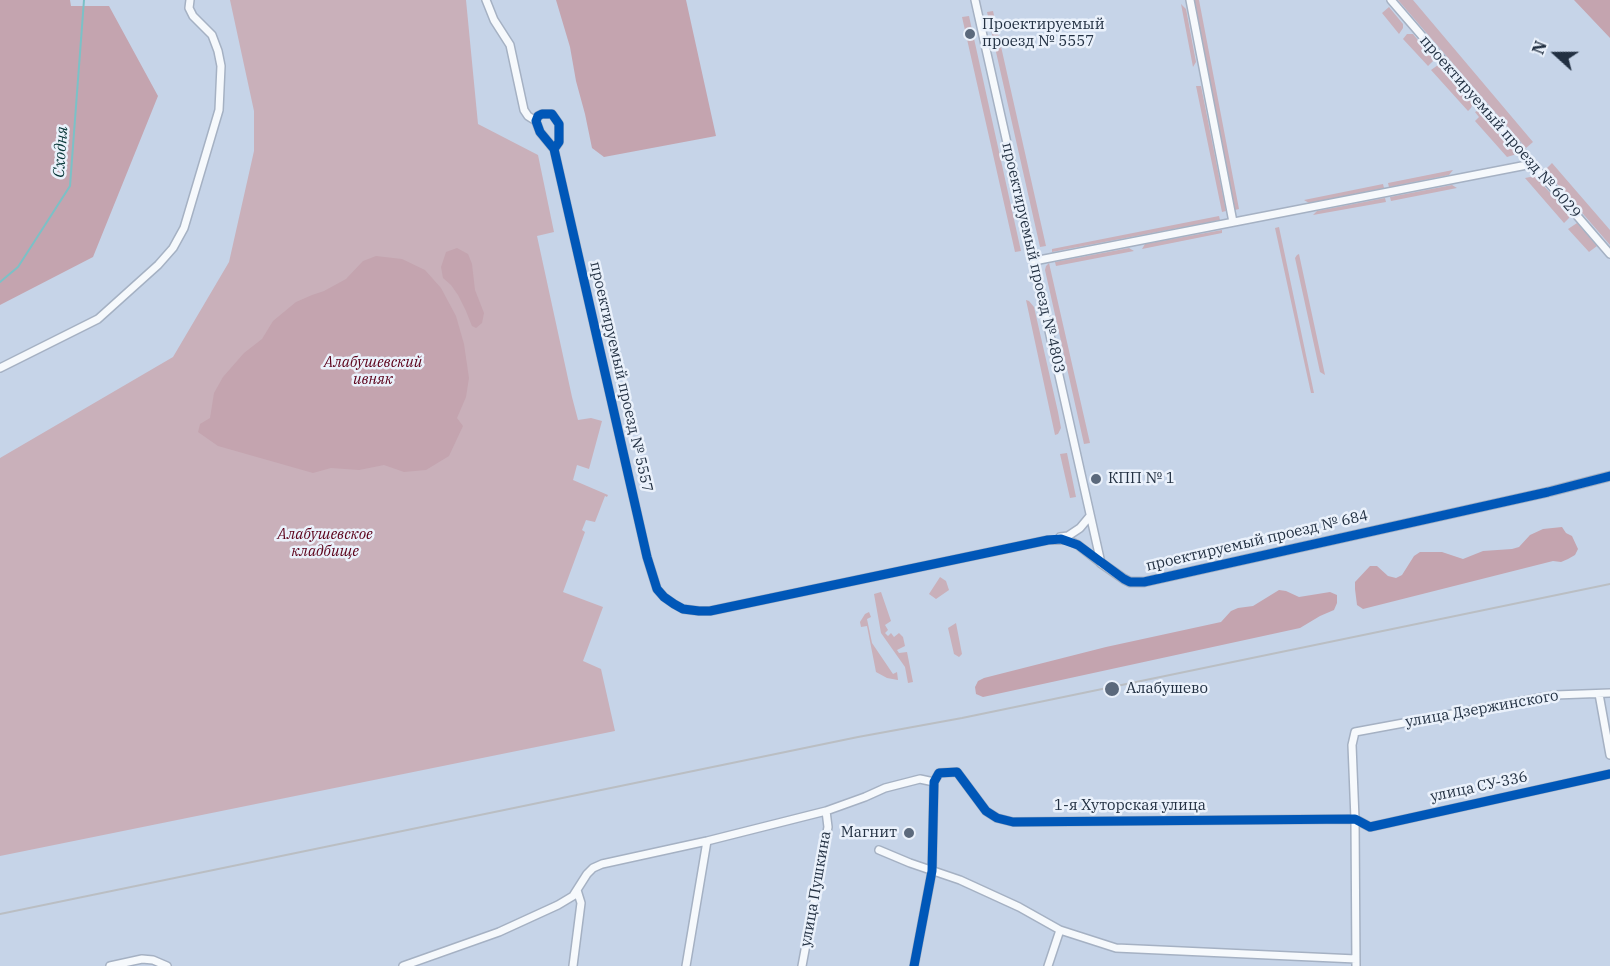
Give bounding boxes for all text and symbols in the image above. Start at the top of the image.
place label: Проектируемый проезд № 5557 [982,16,1105,51]
north arrow [1526,24,1586,84]
marker: Проектируемый проезд № 5557 [963,27,977,41]
street label: проектируемый проезд № 6029 [1416,32,1584,222]
text: N [1528,38,1551,57]
water label: Сходня [50,126,72,178]
street label: проектируемый проезд № 4803 [998,141,1068,375]
street label: проектируемый проезд № 5557 [586,260,656,494]
park label: Алабушевский ивняк [324,354,422,389]
place label: КПП № 1 [1108,470,1175,488]
marker: КПП № 1 [1089,472,1103,486]
street label: проектируемый проезд № 684 [1144,507,1370,575]
park label: Алабушевское кладбище [277,526,373,561]
marker: Алабушево [1103,680,1121,698]
place label: Алабушево [1126,680,1208,698]
street label: улица Дзержинского [1404,687,1560,731]
street label: улица СУ-336 [1429,768,1529,806]
street label: 1-я Хуторская улица [1054,797,1206,815]
place label: Магнит [841,824,897,842]
marker: Магнит [902,826,916,840]
street label: улица Пушкина [797,830,835,948]

